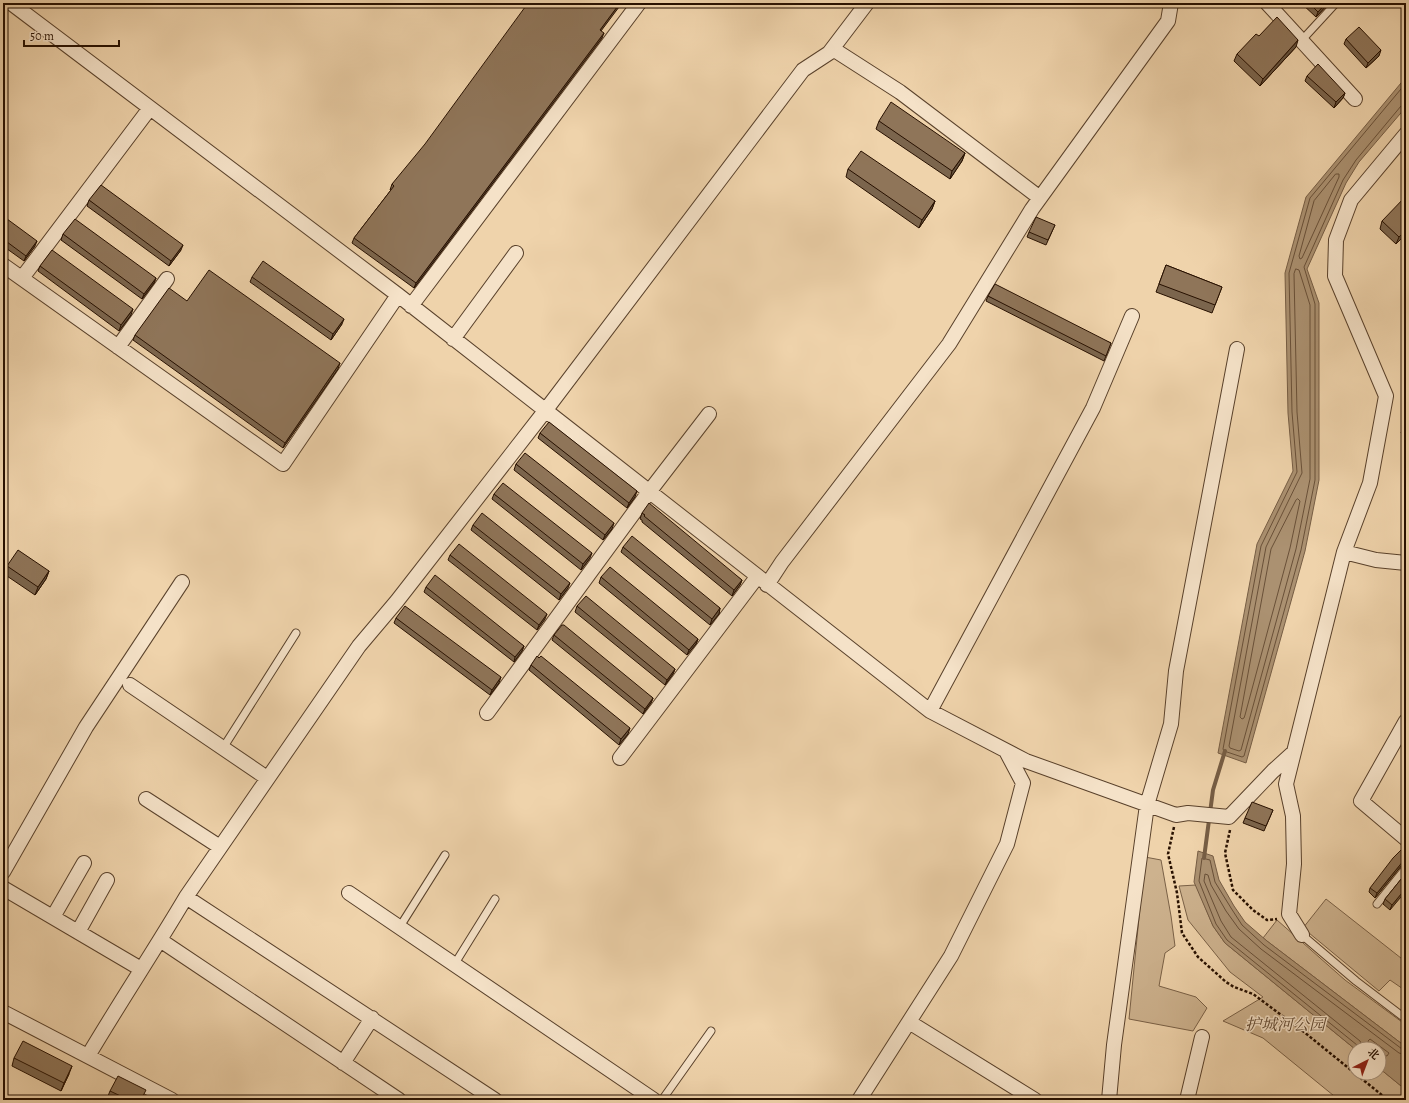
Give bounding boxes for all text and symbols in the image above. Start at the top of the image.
scale bar [24,22,119,48]
text: 50 m [30,28,54,44]
park label: 护城河公园 [1245,1014,1328,1036]
north arrow [1347,1041,1387,1081]
text: 北 [1364,1045,1382,1063]

